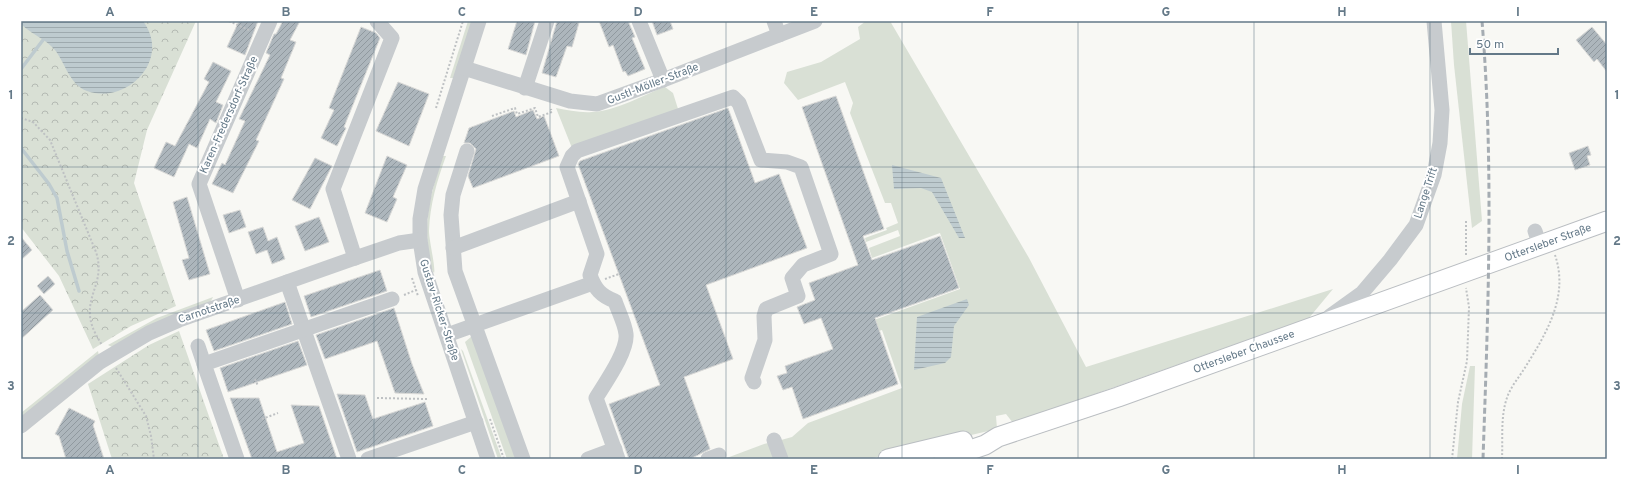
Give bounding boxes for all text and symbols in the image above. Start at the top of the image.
text: A [105,5,115,21]
text: B [282,5,291,21]
text: C [458,5,466,21]
text: D [633,5,643,21]
text: E [810,5,818,21]
text: F [986,5,994,21]
text: G [1162,5,1171,21]
text: H [1337,5,1347,21]
text: I [1516,5,1520,21]
scale bar [1470,30,1558,56]
text: 50 m [1476,37,1504,53]
street label: Karen-Fredersdorf-Straße [197,54,261,176]
street label: Gustl-Möller-Straße [605,60,701,108]
text: 1 [8,88,14,104]
text: 1 [1614,88,1620,104]
street label: Lange Trift [1411,166,1441,220]
street label: Ottersleber Straße [1503,221,1593,265]
text: 2 [7,234,15,250]
text: 2 [1613,234,1621,250]
street label: Gustav-Ricker-Straße [416,257,462,363]
street label: Carnotstraße [176,293,242,327]
street label: Ottersleber Chaussee [1191,327,1297,377]
text: 3 [7,379,15,395]
text: 3 [1613,379,1621,395]
text: A [105,463,115,479]
text: B [282,463,291,479]
text: C [458,463,466,479]
text: D [633,463,643,479]
text: E [810,463,818,479]
text: F [986,463,994,479]
text: G [1162,463,1171,479]
text: H [1337,463,1347,479]
text: I [1516,463,1520,479]

